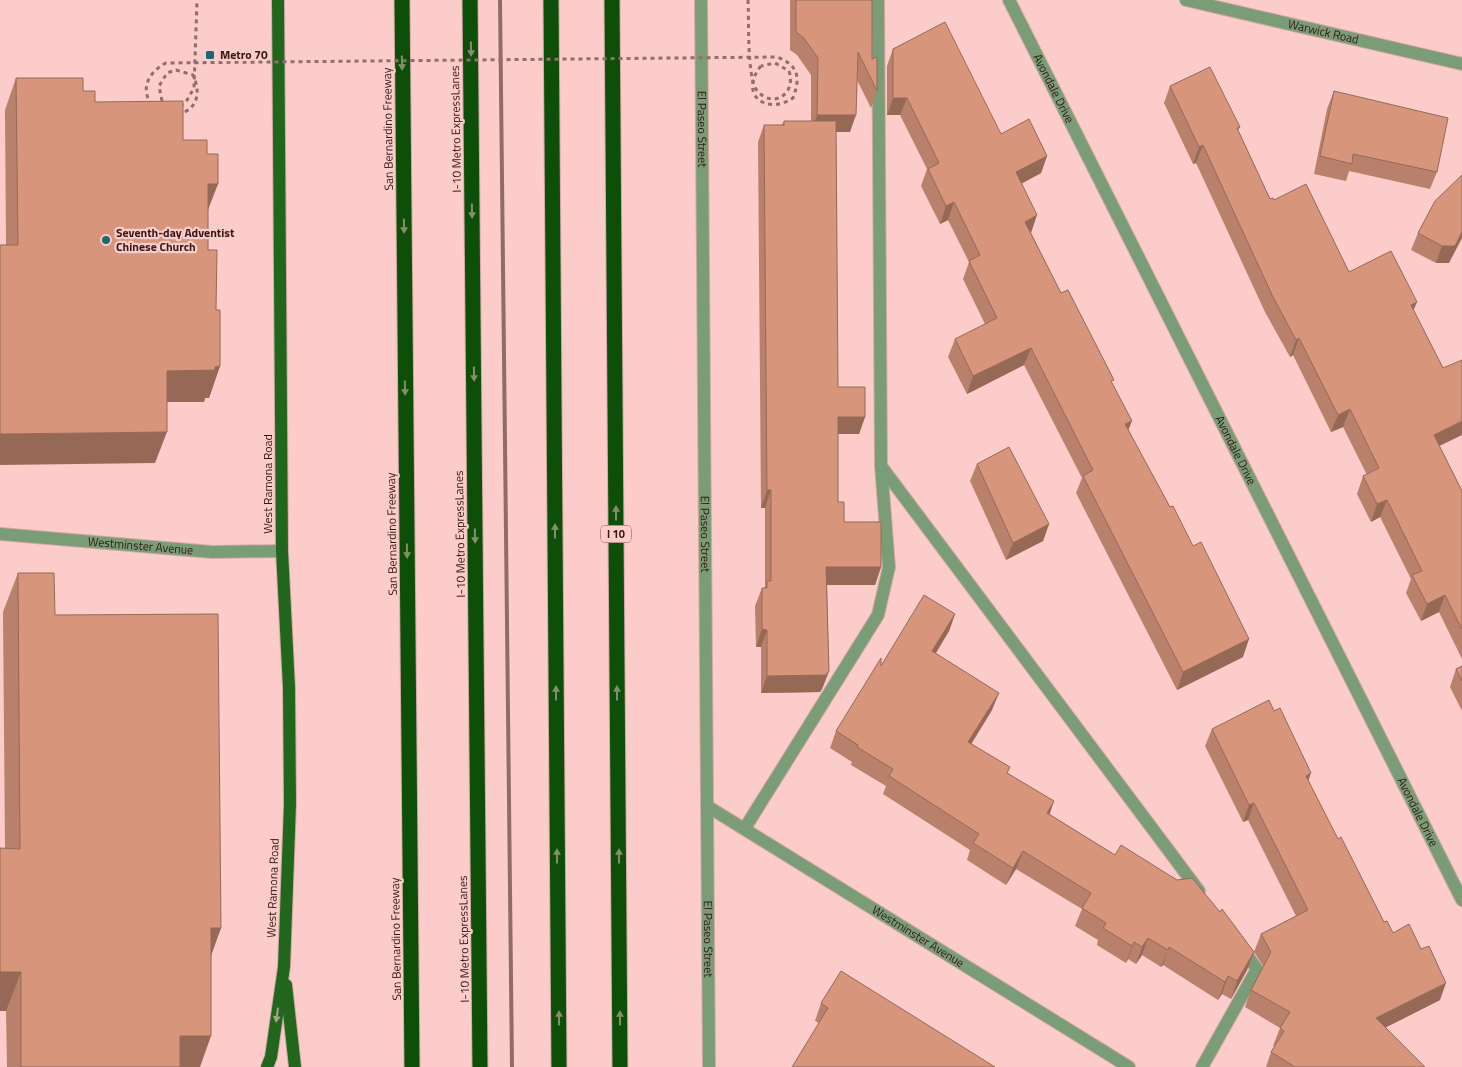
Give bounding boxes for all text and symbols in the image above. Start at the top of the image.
street label: Warwick Road [1286,14,1361,49]
one-way arrow [467,41,475,57]
place label: Metro 70 [220,45,268,64]
marker: Metro 70 [204,49,216,61]
street label: Avondale Drive [1028,50,1079,126]
one-way arrow [398,55,406,71]
street label: I-10 Metro ExpressLanes [445,65,466,193]
street label: San Bernardino Freeway [377,67,398,191]
street label: El Paseo Street [693,91,712,168]
one-way arrow [468,203,476,219]
one-way arrow [400,218,408,234]
place label: Seventh-day Adventist Chinese Church [116,223,235,256]
marker: Seventh-day Adventist Chinese Church [100,234,112,246]
one-way arrow [470,366,478,382]
one-way arrow [401,380,409,396]
street label: Avondale Drive [1211,412,1262,488]
street label: West Ramona Road [258,434,277,534]
street label: I-10 Metro ExpressLanes [449,470,470,598]
street label: San Bernardino Freeway [381,472,402,596]
street label: El Paseo Street [696,496,715,573]
one-way arrow [612,505,620,521]
one-way arrow [551,523,559,539]
road number: I 10 [601,526,631,542]
one-way arrow [471,528,479,544]
street label: Westminster Avenue [87,531,194,559]
one-way arrow [403,543,411,559]
one-way arrow [552,685,560,701]
one-way arrow [613,685,621,701]
street label: Avondale Drive [1393,774,1444,850]
street label: West Ramona Road [261,838,284,938]
one-way arrow [553,848,561,864]
one-way arrow [614,848,622,864]
street label: I-10 Metro ExpressLanes [453,875,474,1003]
street label: San Bernardino Freeway [385,877,406,1001]
street label: Westminster Avenue [868,900,968,972]
street label: El Paseo Street [699,901,718,978]
one-way arrow [273,1008,281,1024]
one-way arrow [555,1010,563,1026]
one-way arrow [616,1010,624,1026]

